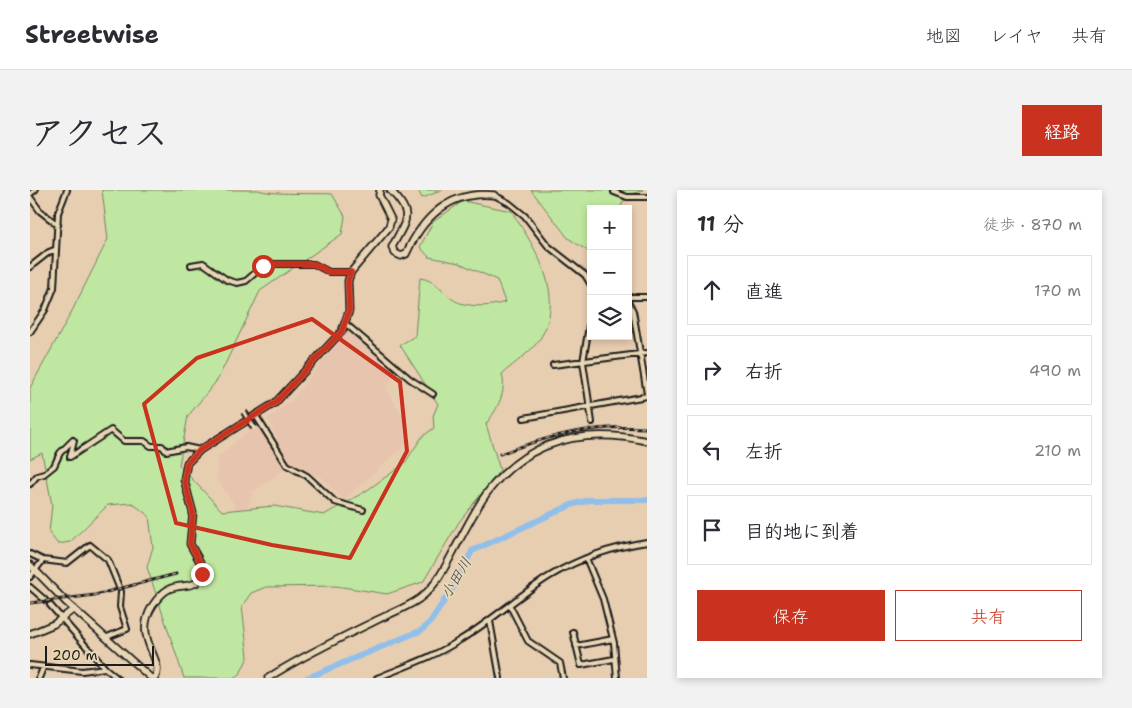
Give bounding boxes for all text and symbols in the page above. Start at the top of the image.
text: Streetwise [25,19,159,51]
text: 地図 [926,24,962,48]
text: レイヤ [990,24,1043,48]
text: 共有 [1071,24,1107,48]
button: 経路 [1022,105,1102,156]
text: アクセス [30,109,168,156]
map controls [587,205,632,340]
button: + [587,205,632,250]
text: 11 分 [697,210,744,238]
text: 徒歩 · 870 m [983,214,1082,235]
button: − [587,250,632,295]
route start [252,255,275,278]
icon: ahead [698,276,726,304]
text: 直進 [745,279,783,304]
text: 170 m [1034,280,1081,301]
button: layers [587,295,632,340]
icon: right [698,356,726,384]
text: 右折 [745,359,783,384]
text: 490 m [1029,360,1081,381]
icon: left [698,436,726,464]
text: 左折 [745,439,783,464]
text: 210 m [1034,440,1081,461]
icon: arrive [698,516,726,544]
text: 目的地に到着 [745,519,859,544]
water label: 小田川 [436,554,476,602]
route end [191,563,214,586]
button: 保存 [697,590,885,641]
button: 共有 [895,590,1082,641]
scale bar [45,643,154,666]
text: 200 m [52,646,98,664]

